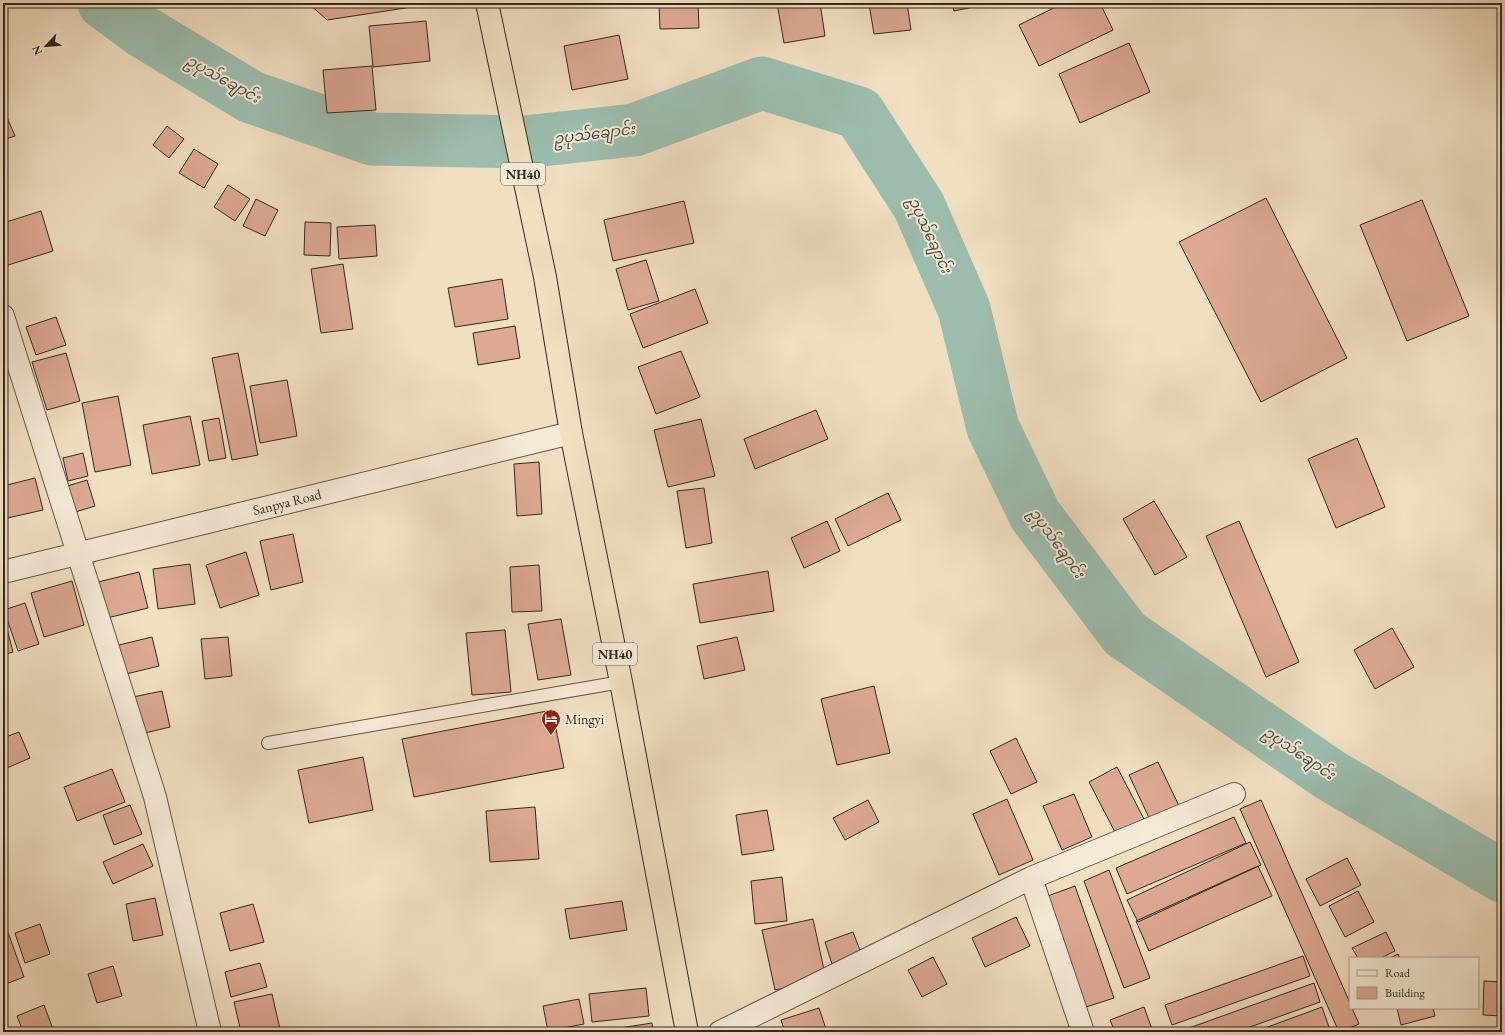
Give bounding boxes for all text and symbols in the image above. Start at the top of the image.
north arrow [26,26,66,66]
text: N [29,43,45,57]
water label: ဥပုသ်ချောင်း [181,50,265,110]
water label: ဥပုသ်ချောင်း [552,118,637,151]
road number: NH40 [501,163,545,185]
water label: ဥပုသ်ချောင်း [902,193,958,278]
street label: Sanpya Road [251,485,324,519]
water label: ဥပုသ်ချောင်း [1023,503,1090,584]
road number: NH40 [593,643,637,665]
hotel icon: Mingyi [540,708,562,736]
place label: Mingyi [565,710,605,728]
water label: ဥပုသ်ချောင်း [1258,721,1340,786]
legend [1349,957,1479,1009]
text: Road [1385,965,1411,981]
text: Building [1385,985,1426,1001]

